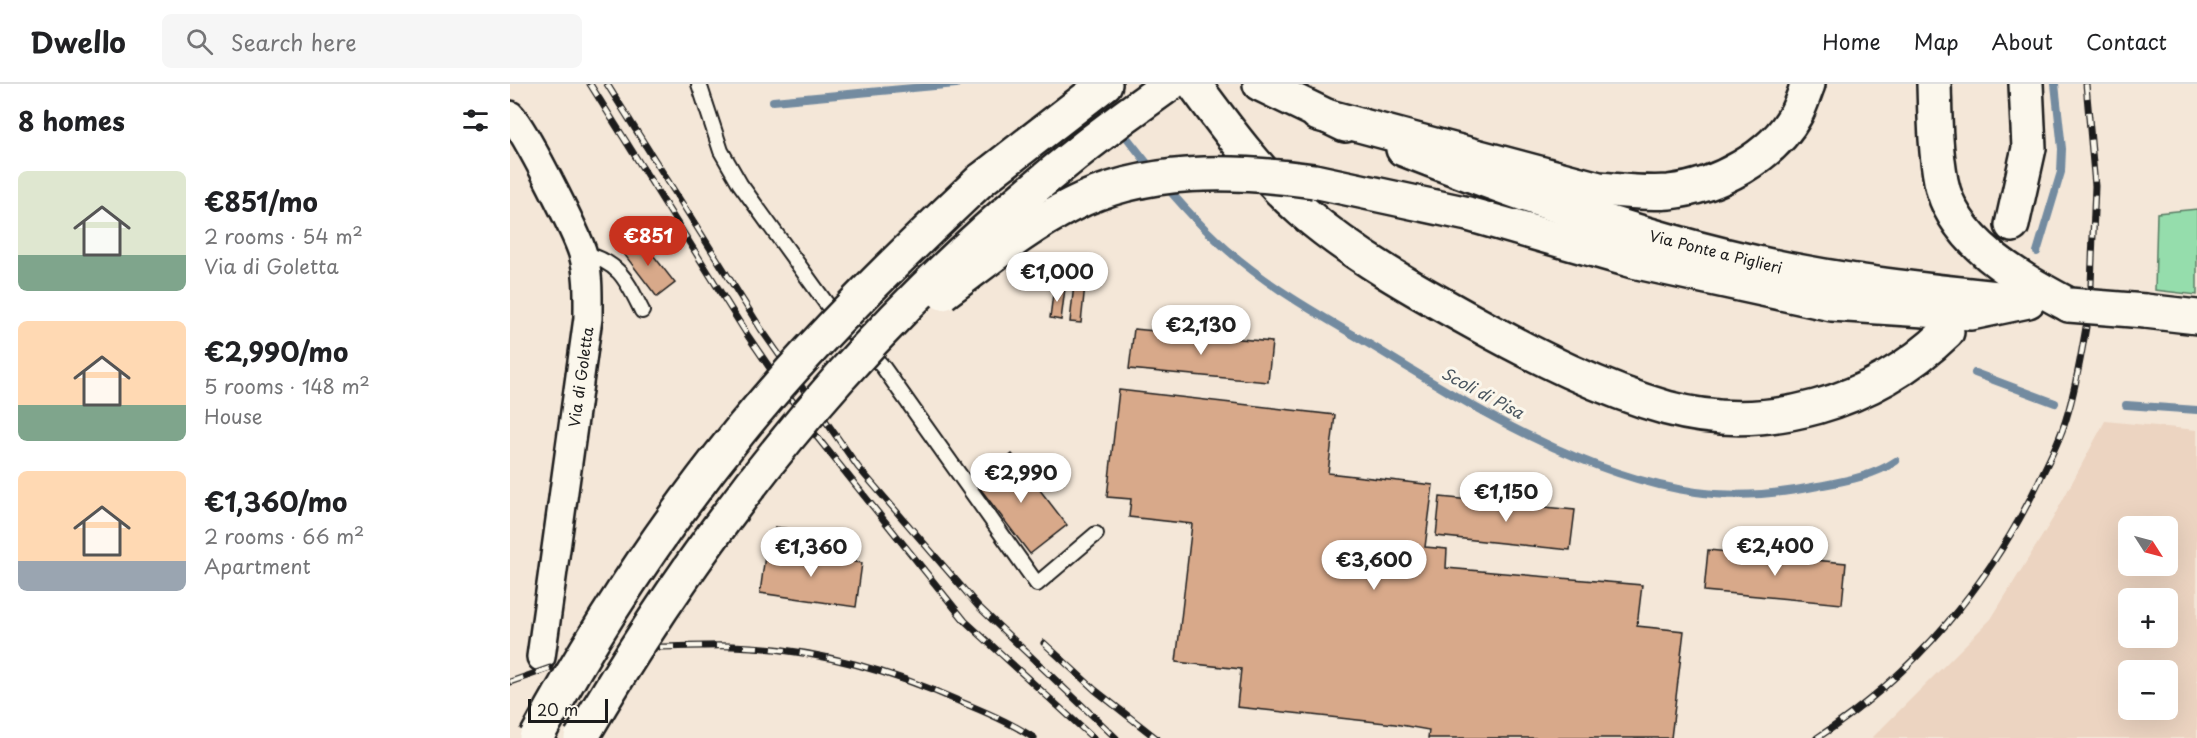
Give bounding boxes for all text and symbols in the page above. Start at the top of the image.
search box [162,14,582,68]
text: Dwello [30,20,126,63]
icon: search [183,25,216,58]
text: Search here [231,25,357,58]
text: Home [1822,25,1881,57]
text: Map [1914,25,1959,57]
text: About [1992,25,2053,57]
text: Contact [2086,25,2167,57]
text: 8 homes [18,101,125,140]
icon: filters [459,104,492,137]
text: €851/mo [204,182,318,221]
icon: home [66,195,138,267]
pin: €851 [612,216,684,267]
text: €851 [623,220,673,250]
text: 2 rooms · 54 m² [204,221,363,251]
street label: Via Ponte a Piglieri [1647,223,1785,279]
text: Via di Goletta [204,251,339,281]
pin: €1,000 [1008,252,1106,303]
text: €1,000 [1020,256,1094,286]
pin: €2,130 [1152,305,1250,356]
text: €2,130 [1166,309,1236,339]
street label: Via di Goletta [562,325,599,429]
text: €2,990/mo [204,332,348,371]
icon: home [66,345,138,417]
water label: Scoli di Pisa [1438,360,1529,424]
text: 5 rooms · 148 m² [204,371,370,401]
text: House [204,401,263,431]
pin: €2,990 [972,453,1070,504]
text: €2,990 [984,457,1058,487]
pin: €1,150 [1457,472,1555,523]
text: €1,150 [1474,476,1538,506]
text: €1,360/mo [204,482,347,521]
icon: home [66,495,138,567]
north arrow [2118,516,2178,576]
map controls [2118,516,2178,720]
text: 2 rooms · 66 m² [204,521,364,551]
pin: €2,400 [1726,526,1824,577]
pin: €1,360 [762,527,860,578]
text: €2,400 [1736,530,1814,560]
text: €1,360 [775,531,847,561]
pin: €3,600 [1325,540,1423,591]
text: €3,600 [1336,544,1412,574]
text: Apartment [204,551,311,581]
button: + [2118,588,2178,648]
button: − [2118,660,2178,720]
scale bar [528,696,608,724]
text: 20 m [537,697,578,721]

